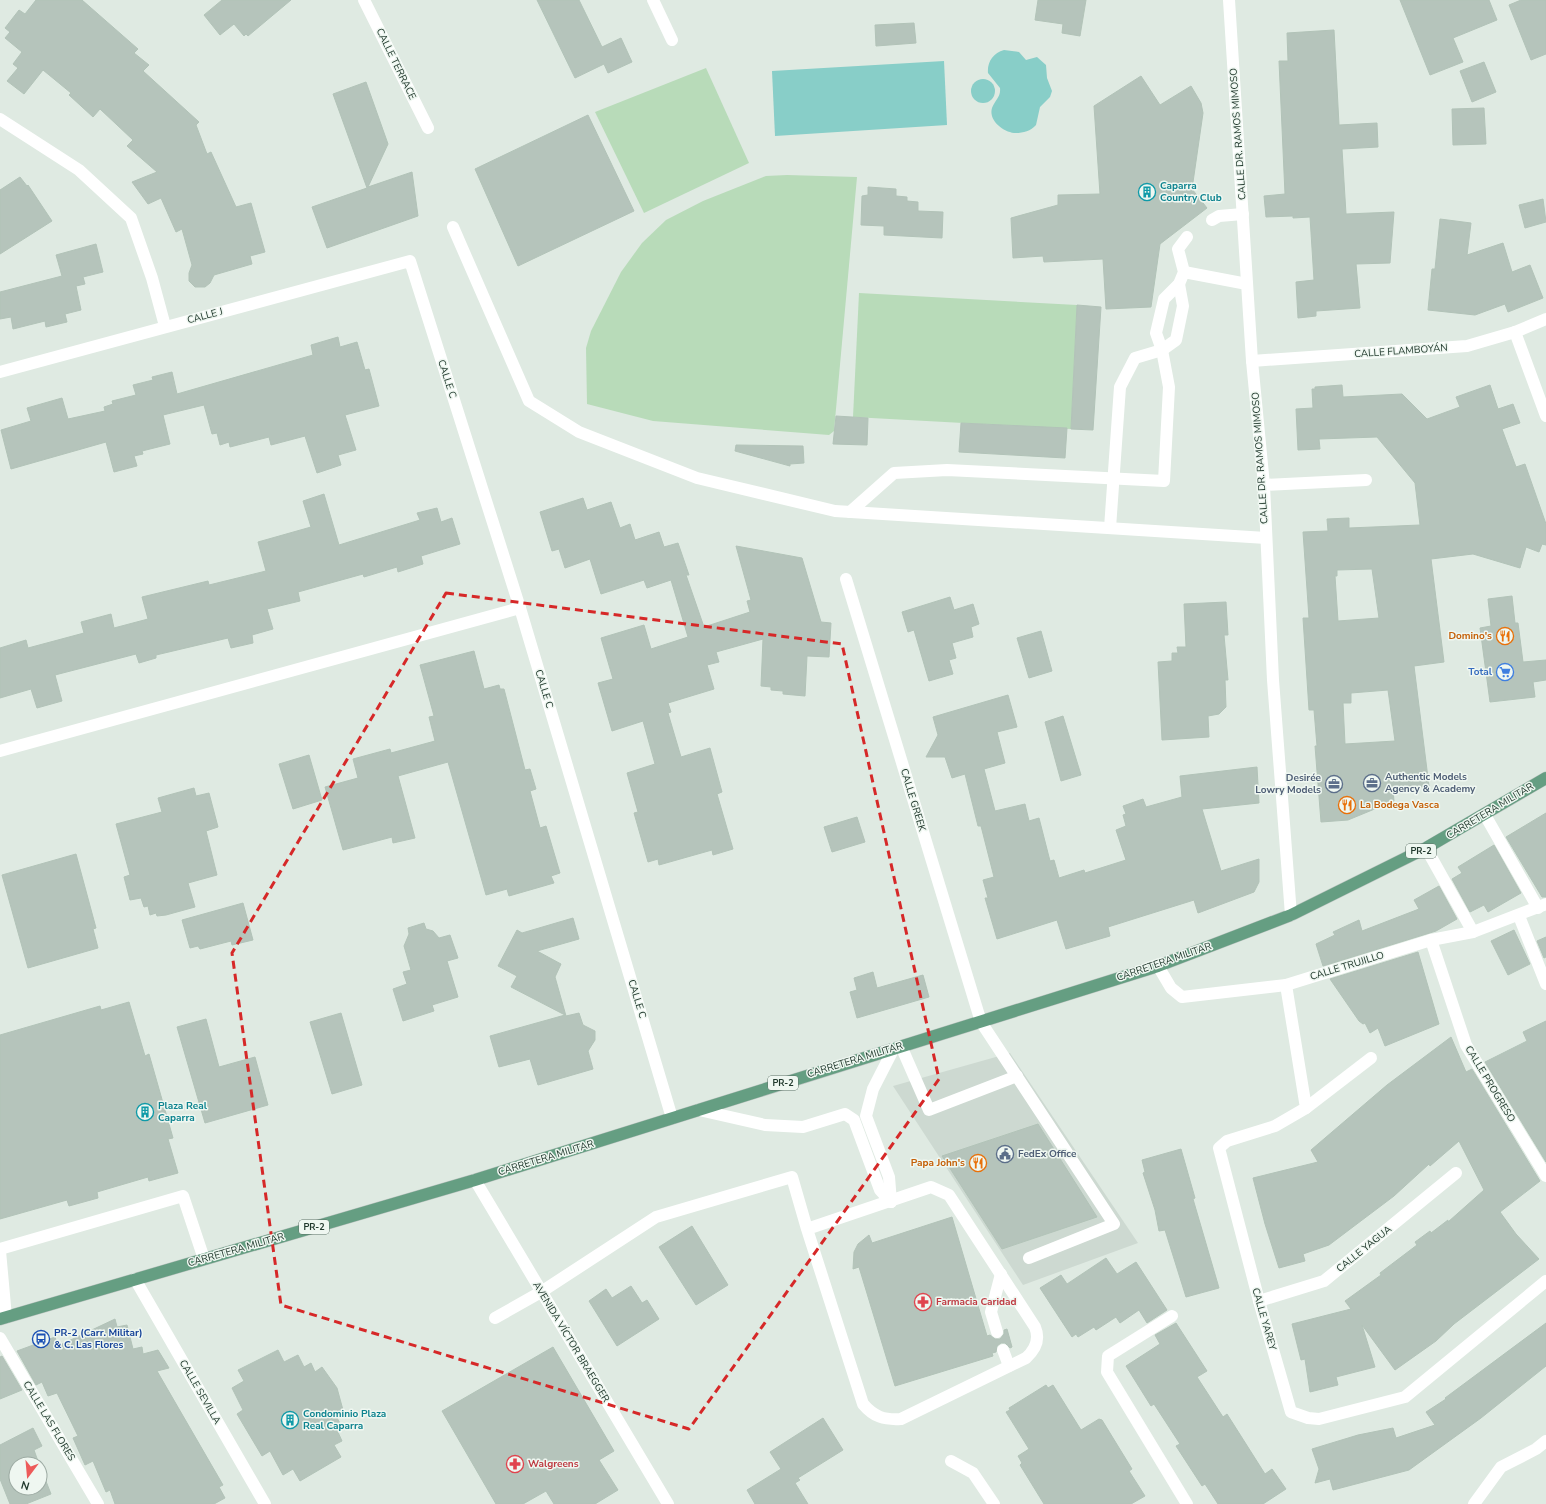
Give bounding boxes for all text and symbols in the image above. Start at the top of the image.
street label: CALLE TERRACE [373,26,419,102]
street label: CALLE DR. RAMOS MIMOSO [1226,67,1250,200]
place label: Caparra Country Club [1160,179,1222,205]
building icon: Caparra Country Club [1137,182,1157,202]
street label: CALLE J [186,305,224,327]
street label: CALLE FLAMBOYÁN [1354,341,1448,361]
street label: CALLE C [434,358,460,400]
street label: CALLE DR. RAMOS MIMOSO [1248,391,1272,524]
restaurant icon: Domino's [1495,626,1515,646]
place label: Domino's [1448,629,1492,643]
supermarket icon: Total [1495,662,1515,682]
place label: Total [1468,665,1493,679]
street label: CALLE C [531,668,557,710]
street label: CALLE GREEK [897,767,929,834]
place label: Authentic Models Agency & Academy [1385,770,1476,796]
place label: Desirée Lowry Models [1255,771,1322,797]
office icon: Authentic Models Agency & Academy [1362,773,1382,793]
office icon: Desirée Lowry Models [1324,774,1344,794]
street label: CARRETERA MILITAR [1444,779,1537,843]
restaurant icon: La Bodega Vasca [1337,795,1357,815]
place label: La Bodega Vasca [1360,798,1439,812]
road number: PR-2 [1406,844,1436,858]
street label: CARRETERA MILITAR [1115,939,1214,985]
street label: CALLE TRUJILLO [1308,948,1386,984]
street label: CALLE C [624,978,650,1020]
street label: CARRETERA MILITAR [805,1039,905,1081]
street label: CALLE PROGRESO [1462,1043,1519,1125]
road number: PR-2 [768,1076,798,1090]
place label: Plaza Real Caparra [158,1099,208,1125]
building icon: Plaza Real Caparra [135,1102,155,1122]
street label: CARRETERA MILITAR [496,1137,596,1179]
public building icon: FedEx Office [995,1144,1015,1164]
place label: FedEx Office [1018,1147,1077,1161]
restaurant icon: Papa John's [968,1153,988,1173]
place label: Papa John's [911,1156,965,1170]
road number: PR-2 [299,1220,329,1234]
street label: CALLE YAGUA [1333,1222,1395,1276]
street label: CARRETERA MILITAR [186,1229,286,1270]
street label: AVENIDA VÍCTOR BRAEGGER [529,1279,613,1405]
street label: CALLE YAREY [1248,1286,1280,1353]
pharmacy icon: Farmacia Caridad [913,1292,933,1312]
place label: Farmacia Caridad [936,1295,1017,1309]
place label: PR-2 (Carr. Militar) & C. Las Flores [54,1326,143,1352]
bus stop icon: PR-2 (Carr. Militar) & C. Las Flores [31,1329,51,1349]
street label: CALLE SEVILLA [176,1357,225,1427]
street label: CALLE LAS FLORES [20,1378,78,1464]
place label: Condominio Plaza Real Caparra [303,1407,386,1433]
building icon: Condominio Plaza Real Caparra [280,1410,300,1430]
pharmacy icon: Walgreens [505,1454,525,1474]
north arrow [8,1456,48,1496]
place label: Walgreens [528,1457,579,1471]
text: N [19,1477,31,1493]

